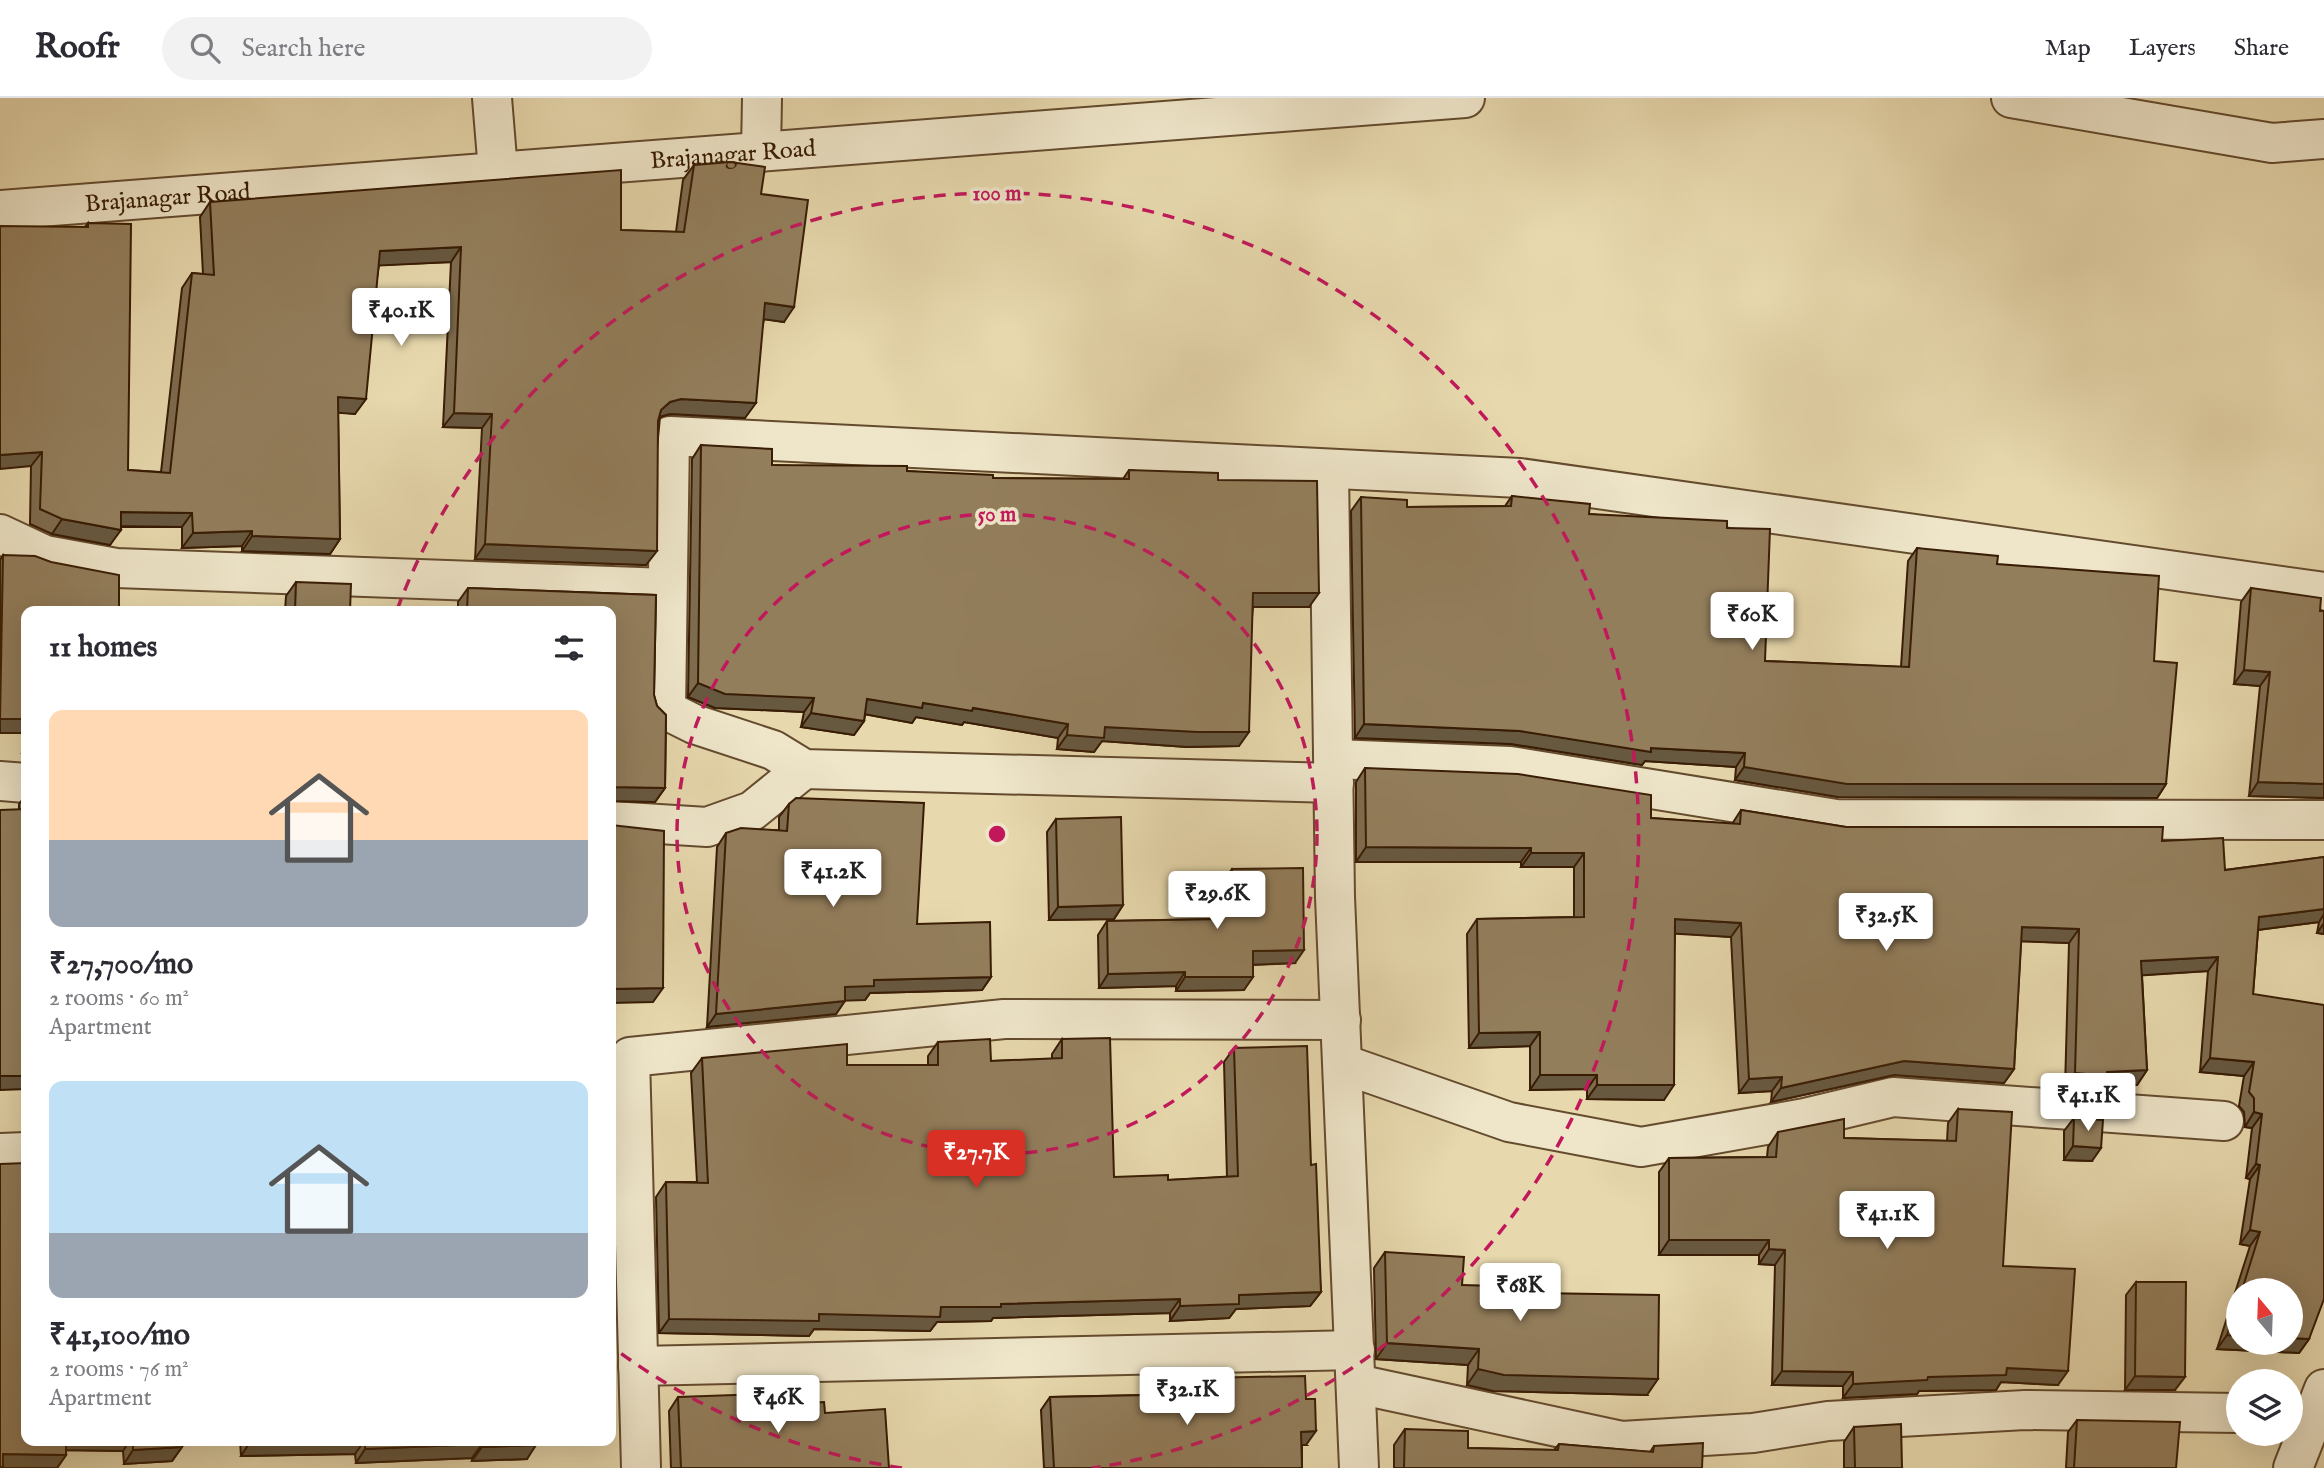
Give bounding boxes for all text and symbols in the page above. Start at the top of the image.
search box [162,17,652,80]
text: Roofr [35,27,120,69]
icon: search [186,29,224,67]
text: Search here [242,32,365,65]
text: Map [2045,33,2091,64]
text: Layers [2129,33,2196,64]
text: Share [2234,33,2289,64]
street label: Brajanagar Road [649,134,817,177]
street label: Brajanagar Road [84,177,252,220]
text: 100 m [972,181,1022,208]
pin: ₹40.1K [344,288,458,348]
text: ₹40.1K [368,296,434,325]
text: 50 m [978,502,1017,529]
pin: ₹60K [1711,592,1793,652]
text: ₹60K [1727,600,1777,629]
text: 11 homes [49,629,157,667]
icon: filters [550,629,588,667]
icon: home [256,755,382,881]
centre of rings [985,822,1009,846]
pin: ₹41.2K [776,850,890,909]
text: ₹41.2K [800,857,866,886]
pin: ₹29.6K [1160,872,1274,931]
text: ₹29.6K [1184,879,1250,908]
pin: ₹32.5K [1829,894,1943,953]
text: ₹32.5K [1855,901,1917,930]
text: ₹27,700/mo [49,946,193,984]
text: 2 rooms · 60 m² [49,984,189,1013]
text: Apartment [49,1013,152,1042]
pin: ₹41.1K [2031,1074,2145,1133]
text: ₹41.1K [2056,1081,2120,1110]
icon: home [256,1126,382,1252]
pin: ₹27.7K [919,1130,1033,1190]
text: ₹27.7K [943,1138,1009,1167]
pin: ₹41.1K [1830,1192,1944,1251]
text: ₹41.1K [1855,1199,1919,1228]
pin: ₹68K [1479,1264,1561,1323]
text: ₹68K [1496,1271,1544,1300]
north arrow [2226,1278,2303,1354]
map controls [2226,1278,2303,1446]
text: ₹41,100/mo [49,1317,190,1355]
text: 2 rooms · 76 m² [49,1355,189,1384]
pin: ₹32.1K [1130,1368,1244,1427]
button: layers [2226,1369,2303,1446]
text: ₹32.1K [1156,1375,1218,1404]
pin: ₹46K [737,1376,819,1435]
text: ₹46K [753,1383,803,1412]
text: Apartment [49,1384,152,1413]

